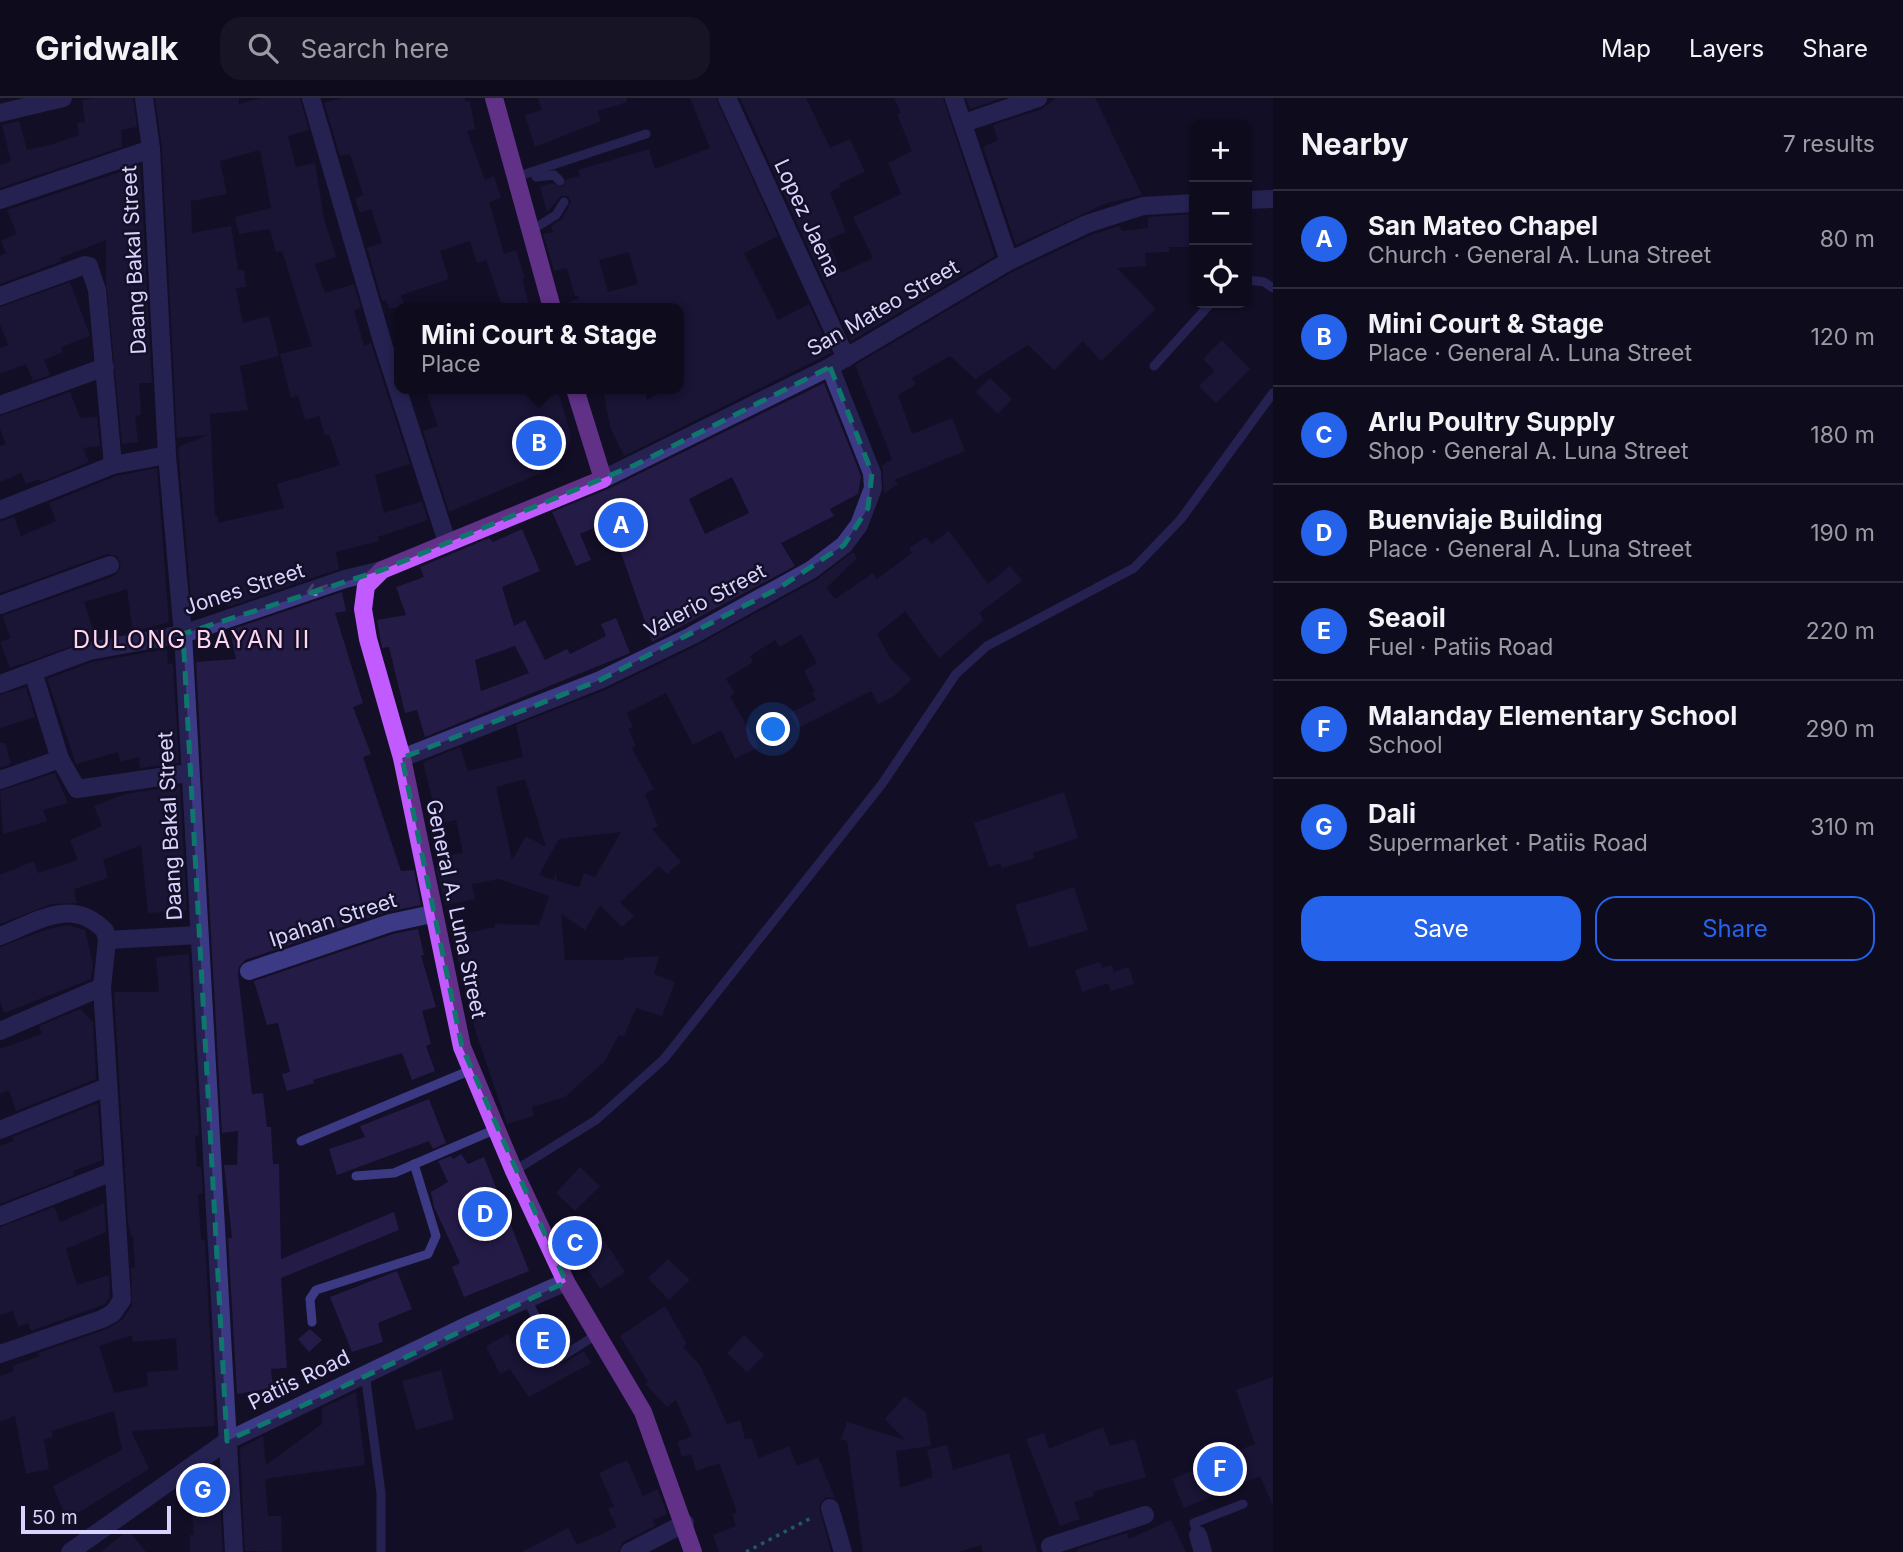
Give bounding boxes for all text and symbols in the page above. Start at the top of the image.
search box [220,17,710,80]
text: Gridwalk [35,28,178,68]
icon: search [244,29,282,67]
text: Search here [300,33,449,64]
text: Map [1601,34,1651,63]
text: Layers [1689,34,1764,63]
text: Share [1802,34,1868,63]
map controls [1189,119,1252,308]
button: + [1189,119,1252,182]
text: Nearby [1301,126,1409,162]
text: 7 results [1783,130,1875,158]
street label: Lopez Jaena [769,155,846,281]
street label: Daang Bakal Street [116,165,151,355]
button: − [1189,182,1252,245]
text: San Mateo Chapel [1368,210,1598,241]
text: A [1315,225,1333,253]
text: 80 m [1820,225,1875,253]
text: Church · General A. Luna Street [1368,241,1711,269]
button: locate [1189,245,1252,308]
street label: San Mateo Street [802,254,963,361]
popup [394,303,684,394]
text: Mini Court & Stage [1368,308,1604,339]
text: Mini Court & Stage [421,319,657,350]
text: B [1316,323,1332,351]
text: 120 m [1810,323,1875,351]
text: Place · General A. Luna Street [1368,339,1692,367]
text: Place [421,350,481,378]
text: Arlu Poultry Supply [1368,406,1615,437]
pin: B [516,417,562,469]
text: C [1315,421,1333,449]
text: 180 m [1810,421,1875,449]
text: Shop · General A. Luna Street [1368,437,1688,465]
pin: A [598,499,644,551]
text: Buenviaje Building [1368,504,1603,535]
text: D [1316,519,1332,547]
text: 190 m [1810,519,1875,547]
text: Place · General A. Luna Street [1368,535,1692,563]
street label: Jones Street [180,557,307,620]
street label: Valerio Street [640,558,770,643]
one-way arrow [306,584,328,596]
text: Seaoil [1368,602,1446,633]
text: E [1317,617,1331,645]
text: 220 m [1806,617,1875,645]
district label: DULONG BAYAN II [73,625,311,654]
text: Fuel · Patiis Road [1368,633,1553,661]
text: Malanday Elementary School [1368,700,1737,731]
your location [756,712,790,746]
text: F [1317,715,1331,743]
text: 290 m [1806,715,1875,743]
street label: Daang Bakal Street [152,731,187,921]
text: School [1368,731,1443,759]
street label: General A. Luna Street [421,797,492,1021]
text: Dali [1368,798,1416,829]
text: G [1315,813,1333,841]
text: 310 m [1810,813,1875,841]
text: Supermarket · Patiis Road [1368,829,1648,857]
street label: Ipahan Street [266,887,400,952]
button: Save [1301,896,1581,961]
button: Share [1595,896,1875,961]
pin: D [462,1188,508,1240]
pin: C [552,1217,598,1269]
pin: E [520,1315,566,1367]
street label: Patiis Road [244,1344,354,1415]
pin: F [1197,1443,1243,1495]
pin: G [180,1464,226,1516]
scale bar [21,1503,172,1535]
text: 50 m [32,1506,78,1529]

